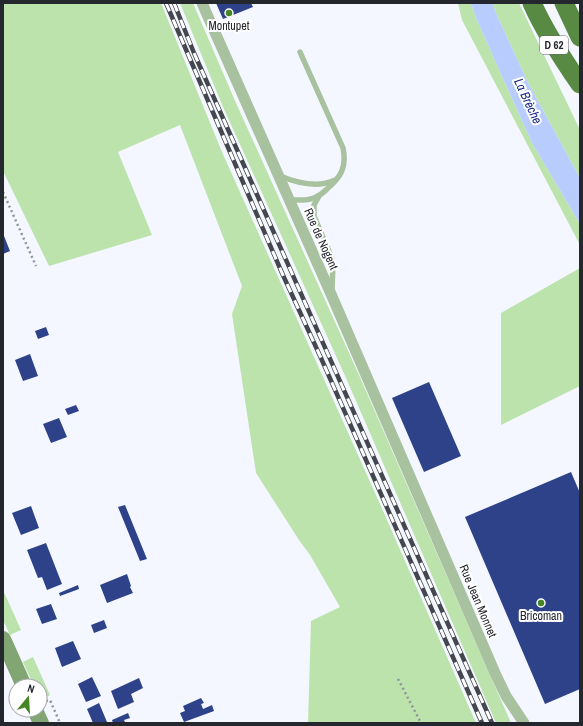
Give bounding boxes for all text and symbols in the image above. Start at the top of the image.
marker: Montupet [224,8,234,18]
place label: Montupet [208,18,250,34]
road number: D 62 [540,36,568,54]
water label: La Brèche [510,75,546,127]
street label: Rue de Nogent [300,206,342,273]
street label: Rue Jean Monnet [455,562,501,640]
marker: Bricoman [536,598,546,608]
place label: Bricoman [520,608,562,624]
north arrow [8,678,48,718]
text: N [26,681,36,696]

